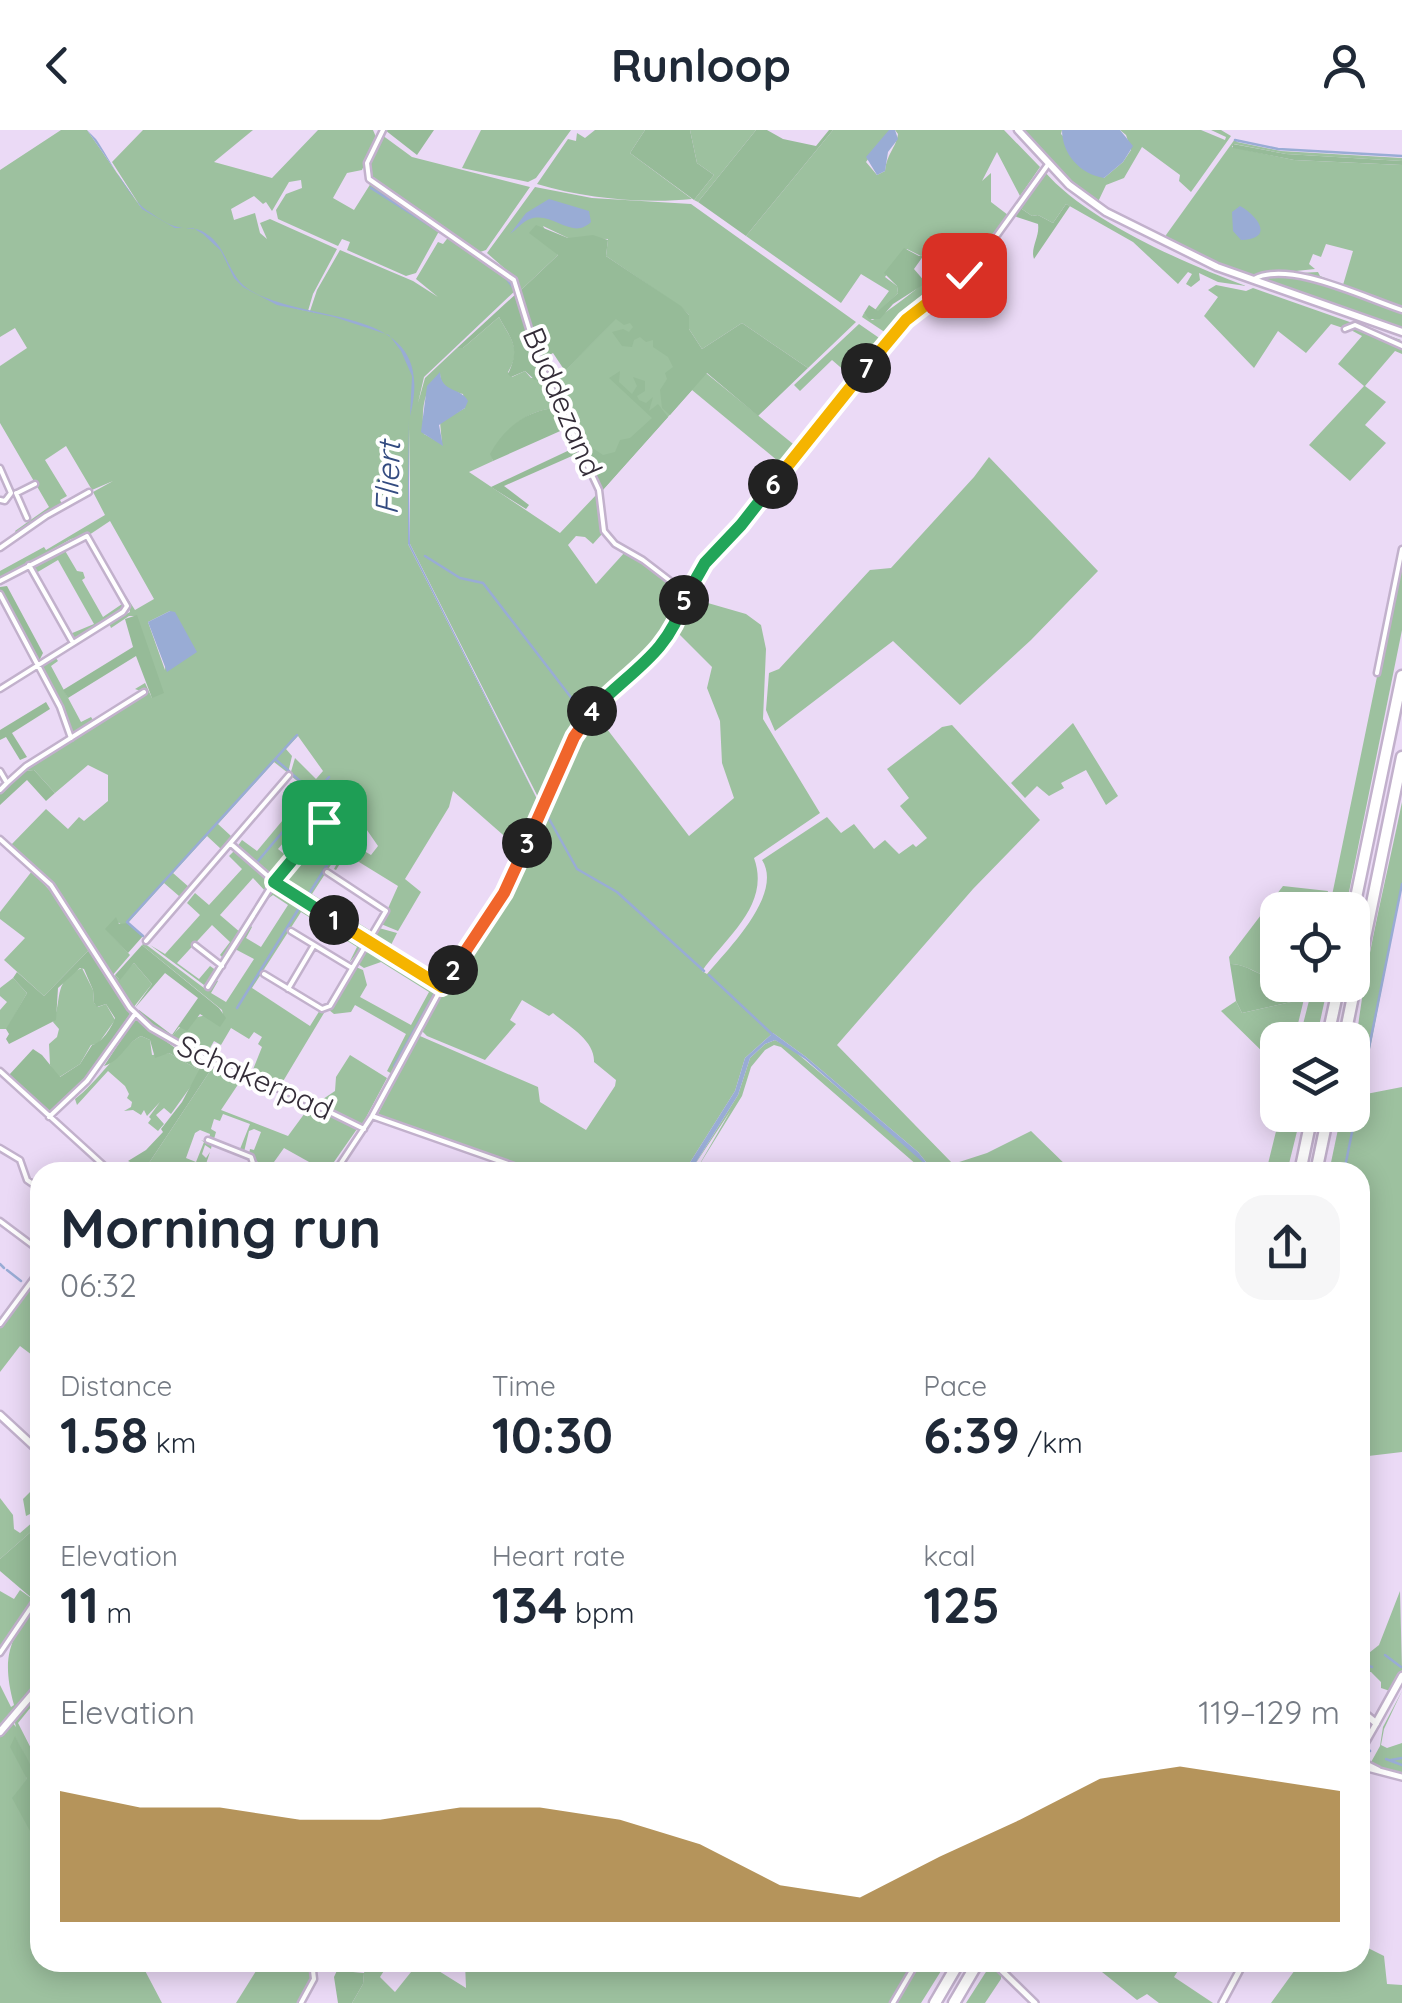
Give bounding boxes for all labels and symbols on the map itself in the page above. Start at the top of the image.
pin [922,233,1007,318]
street label: Buddezand [515,321,611,482]
pin: 7 [841,343,891,393]
water label: Fliert [366,437,408,515]
pin: 6 [748,459,798,509]
pin: 5 [659,575,709,625]
pin: 4 [567,686,617,736]
pin [282,780,367,865]
pin: 3 [502,818,552,868]
pin: 1 [309,895,359,945]
pin: 2 [428,945,478,995]
street label: Schakerpad [172,1026,339,1128]

